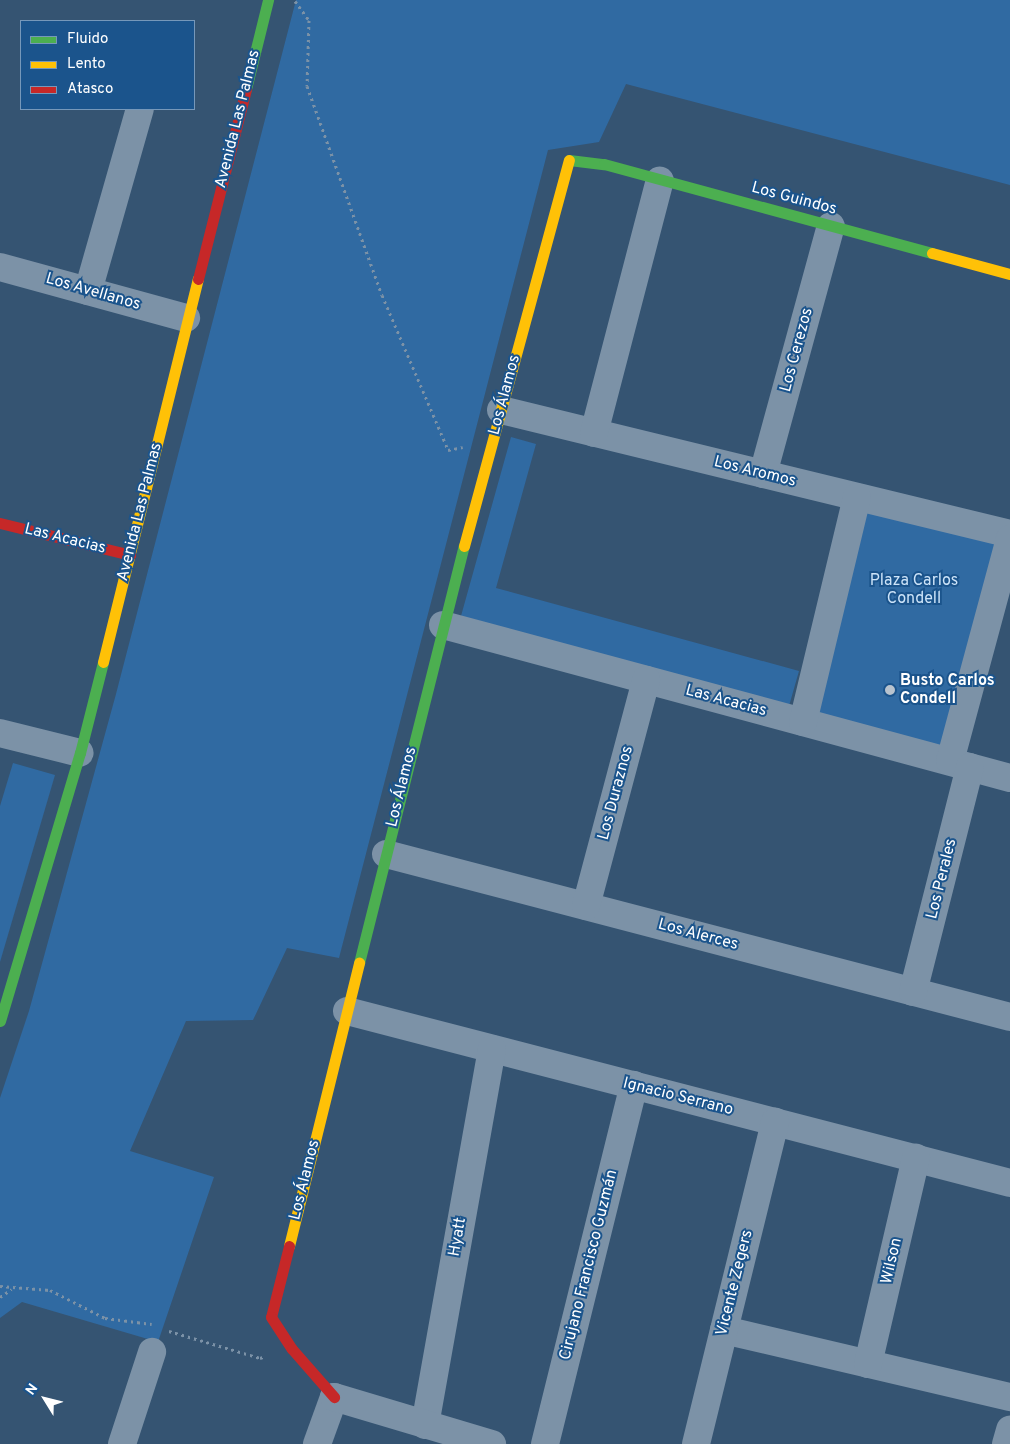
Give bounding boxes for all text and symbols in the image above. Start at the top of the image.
legend [20,20,195,110]
text: Fluido [67,30,108,49]
street label: Avenida Las Palmas [212,48,264,190]
text: Lento [67,55,106,74]
text: Atasco [67,80,113,99]
street label: Los Guindos [749,178,839,220]
street label: Los Avellanos [43,269,143,315]
street label: Los Cerezos [777,306,817,394]
street label: Los Álamos [485,353,525,437]
street label: Avenida Las Palmas [114,441,166,583]
street label: Los Aromos [712,452,798,492]
street label: Las Acacias [22,520,108,558]
park label: Plaza Carlos Condell [870,571,958,609]
place label: Busto Carlos Condell [900,671,995,709]
street label: Las Acacias [683,681,769,721]
marker: Busto Carlos Condell [884,684,896,696]
street label: Los Duraznos [594,744,638,842]
street label: Los Álamos [383,745,421,829]
street label: Los Perales [923,837,961,921]
street label: Los Alerces [656,915,740,955]
street label: Ignacio Serrano [621,1074,735,1120]
street label: Los Álamos [286,1138,324,1222]
street label: Cirujano Francisco Guzmán [556,1168,622,1362]
street label: Hyatt [445,1216,471,1258]
street label: Vicente Zegers [713,1228,757,1338]
street label: Wilson [877,1236,907,1286]
north arrow [20,1374,70,1424]
text: N [23,1381,42,1399]

